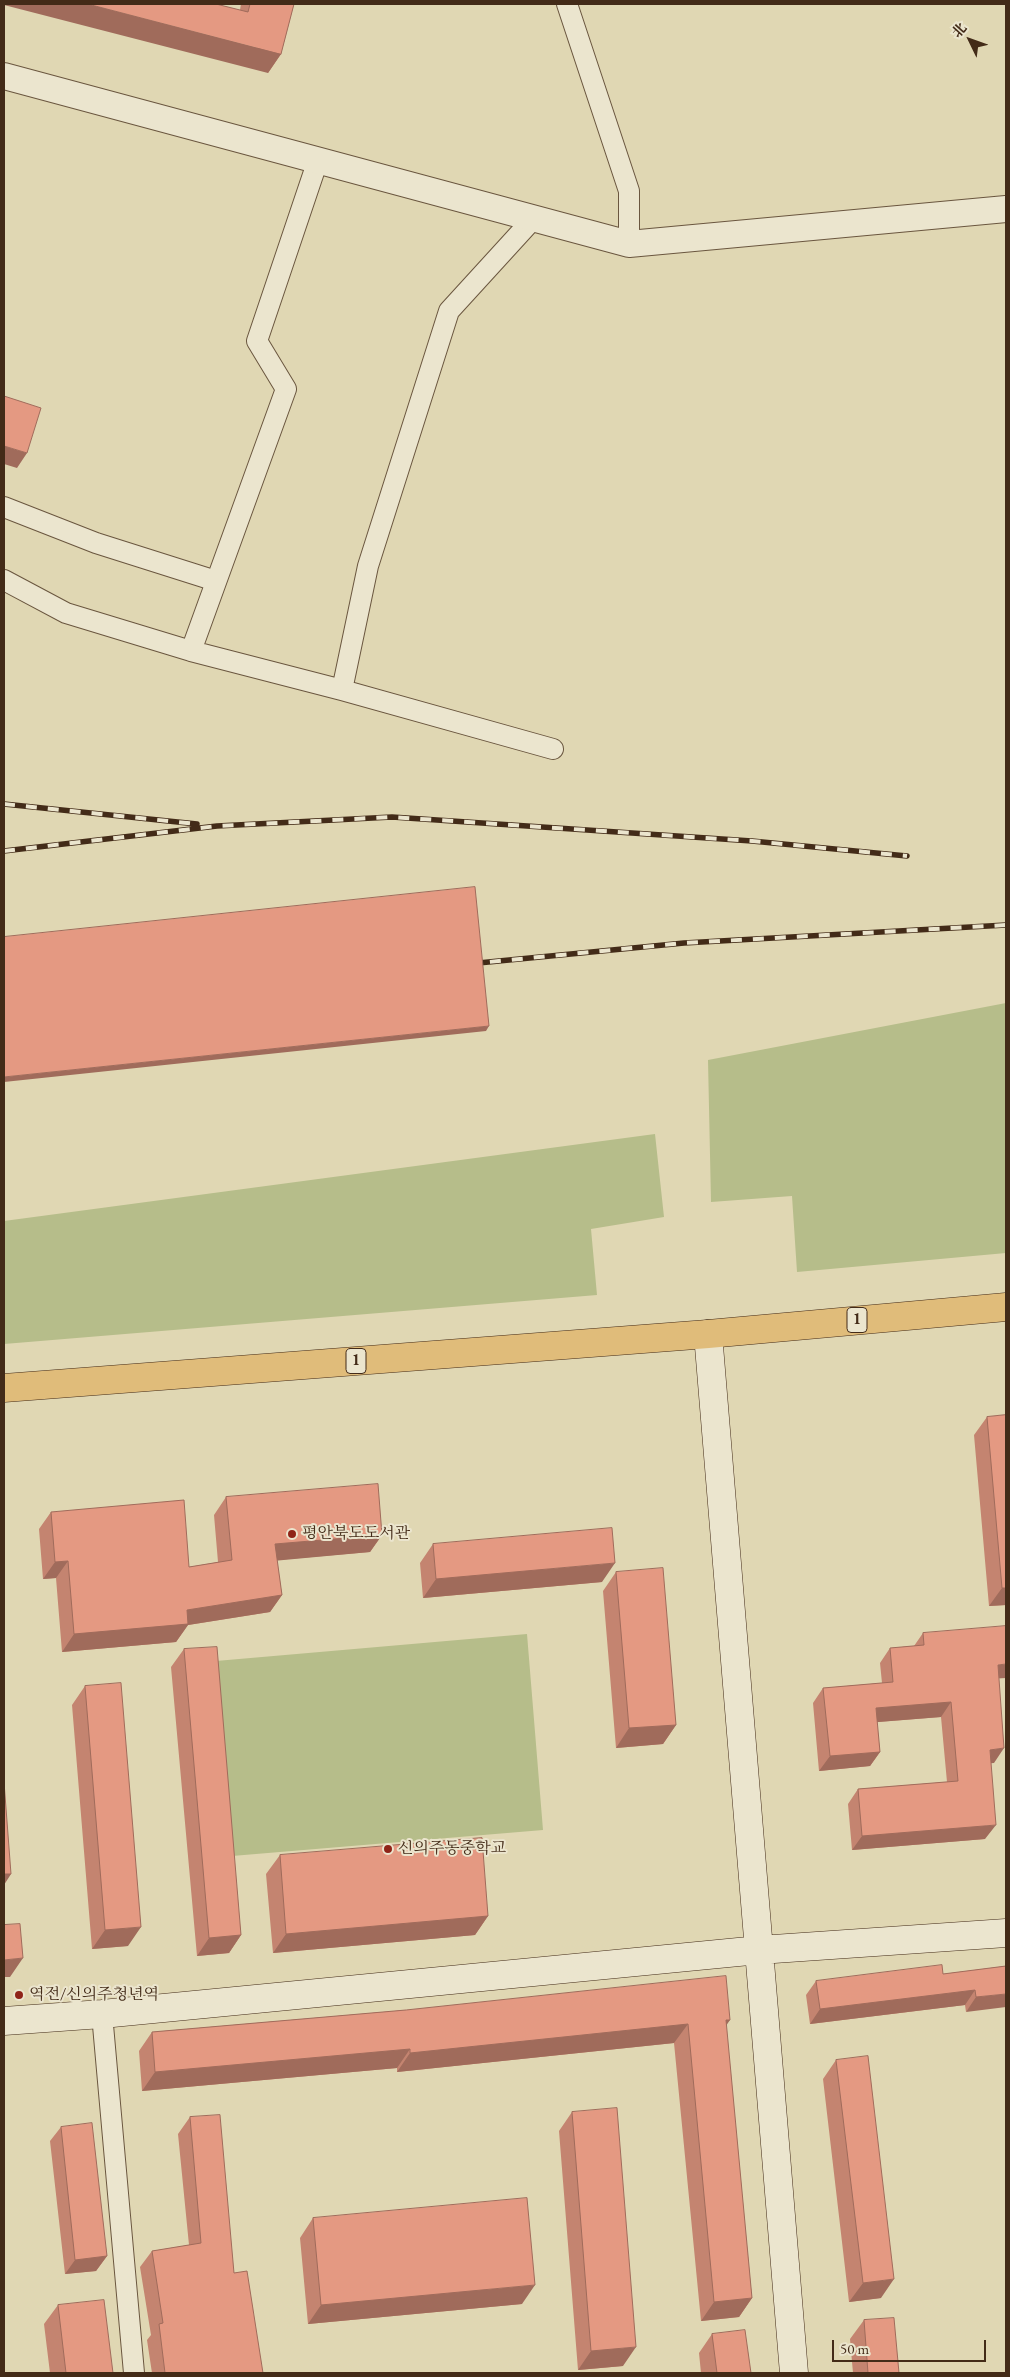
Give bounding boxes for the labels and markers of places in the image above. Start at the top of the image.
place label: 평안북도도서관 [302,1524,410,1544]
marker: 평안북도도서관 [286,1528,298,1540]
place label: 신의주동중학교 [398,1839,506,1859]
marker: 신의주동중학교 [382,1843,394,1855]
place label: 역전/신의주청년역 [29,1985,159,2005]
marker: 역전/신의주청년역 [13,1989,25,2001]

